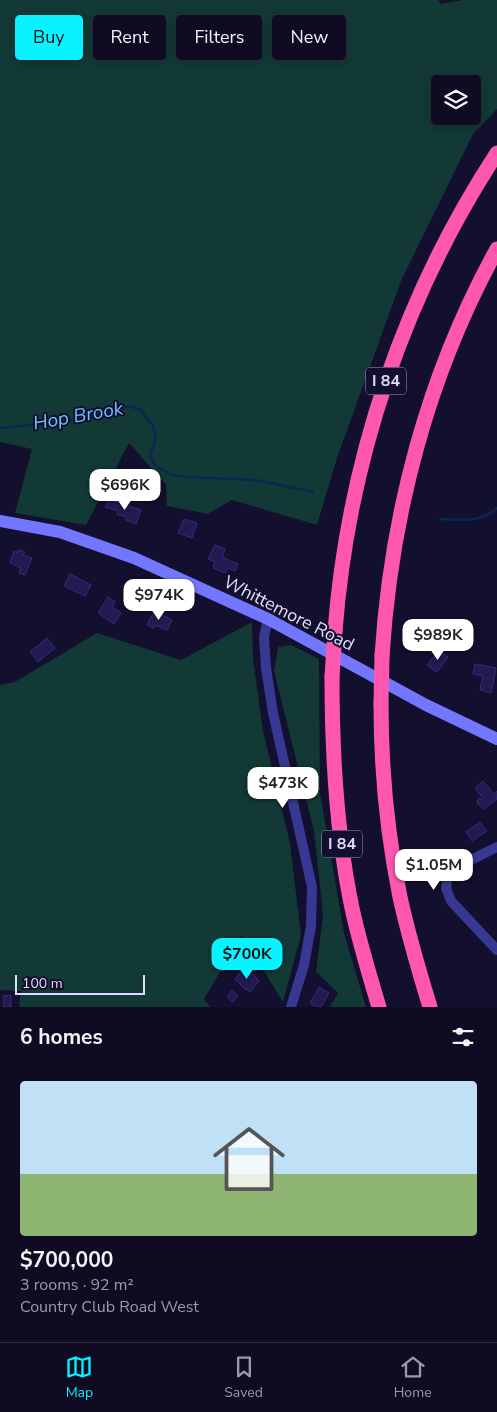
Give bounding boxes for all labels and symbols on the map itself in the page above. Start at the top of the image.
road number: I 84 [366,368,406,394]
water label: Hop Brook [31,395,126,437]
pin: $696K [90,468,160,511]
street label: Whittemore Road [219,570,359,656]
pin: $974K [124,578,194,621]
pin: $989K [403,618,473,661]
pin: $473K [248,766,318,809]
road number: I 84 [322,831,362,858]
pin: $1.05M [393,848,475,891]
pin: $700K [212,938,282,980]
scale bar [15,972,145,995]

